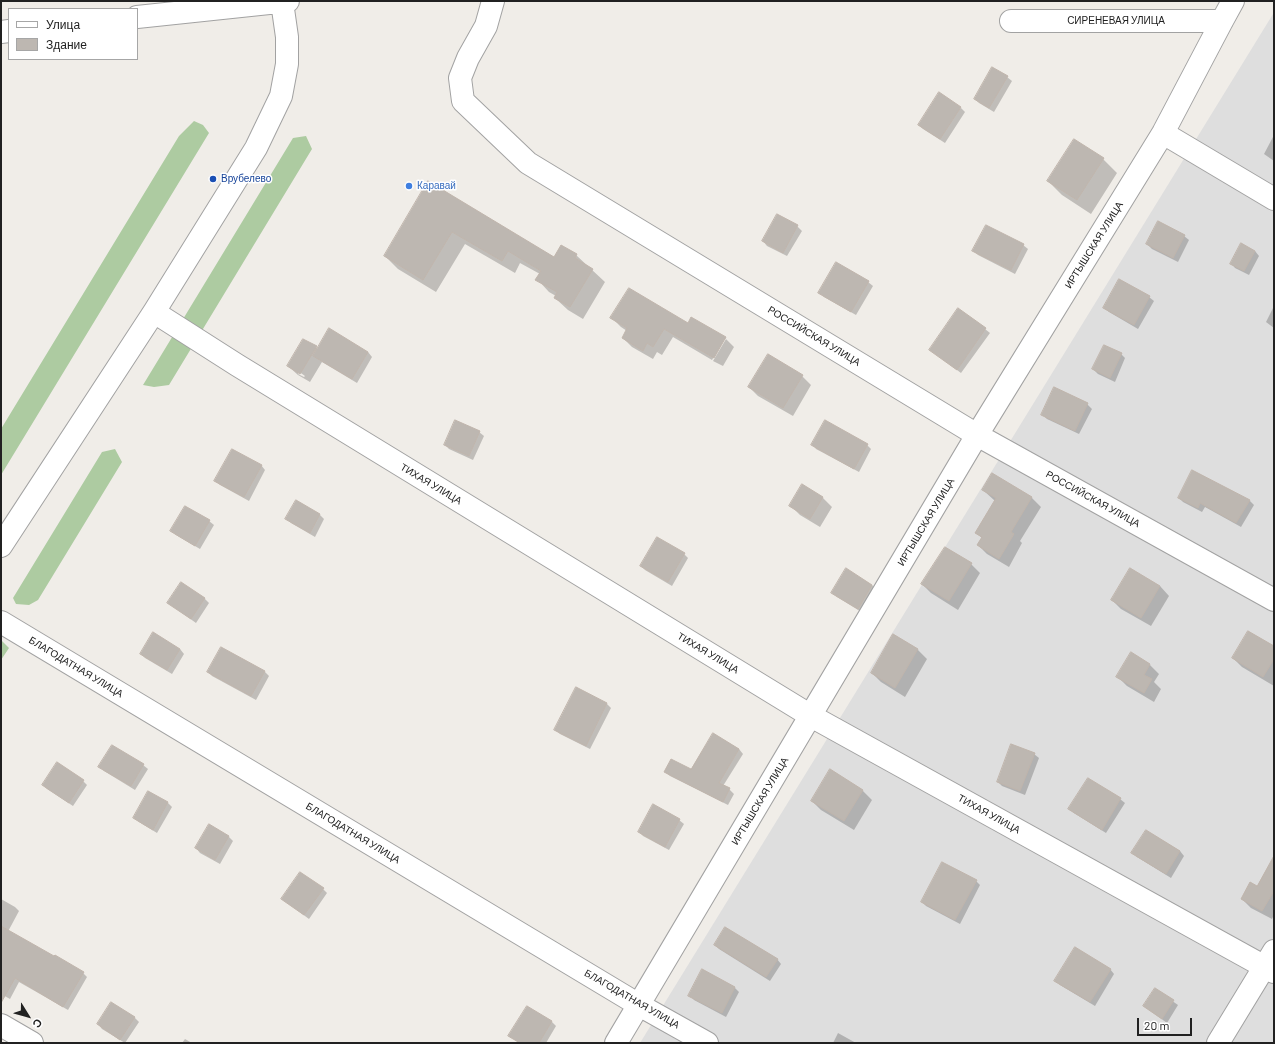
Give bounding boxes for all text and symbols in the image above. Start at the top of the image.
legend [8,8,138,60]
street label: СИРЕНЕВАЯ УЛИЦА [1067,15,1165,27]
text: Улица [46,17,80,31]
text: Здание [46,37,87,51]
place label: Врубелево [221,173,271,185]
marker: Врубелево [208,174,218,184]
place label: Каравай [417,180,456,192]
marker: Каравай [404,181,414,191]
street label: ИРТЫШСКАЯ УЛИЦА [1062,199,1126,291]
street label: РОССИЙСКАЯ УЛИЦА [766,304,862,368]
street label: ТИХАЯ УЛИЦА [398,461,464,507]
street label: РОССИЙСКАЯ УЛИЦА [1044,468,1142,530]
street label: ИРТЫШСКАЯ УЛИЦА [895,476,957,568]
street label: ТИХАЯ УЛИЦА [675,630,741,676]
street label: БЛАГОДАТНАЯ УЛИЦА [27,634,125,700]
street label: ИРТЫШСКАЯ УЛИЦА [729,755,791,847]
street label: ТИХАЯ УЛИЦА [956,792,1022,836]
street label: БЛАГОДАТНАЯ УЛИЦА [304,800,402,866]
street label: БЛАГОДАТНАЯ УЛИЦА [582,967,682,1031]
north arrow [8,996,48,1036]
scale bar [1139,1010,1194,1036]
text: С [30,1016,46,1031]
text: 20 m [1144,1018,1170,1032]

